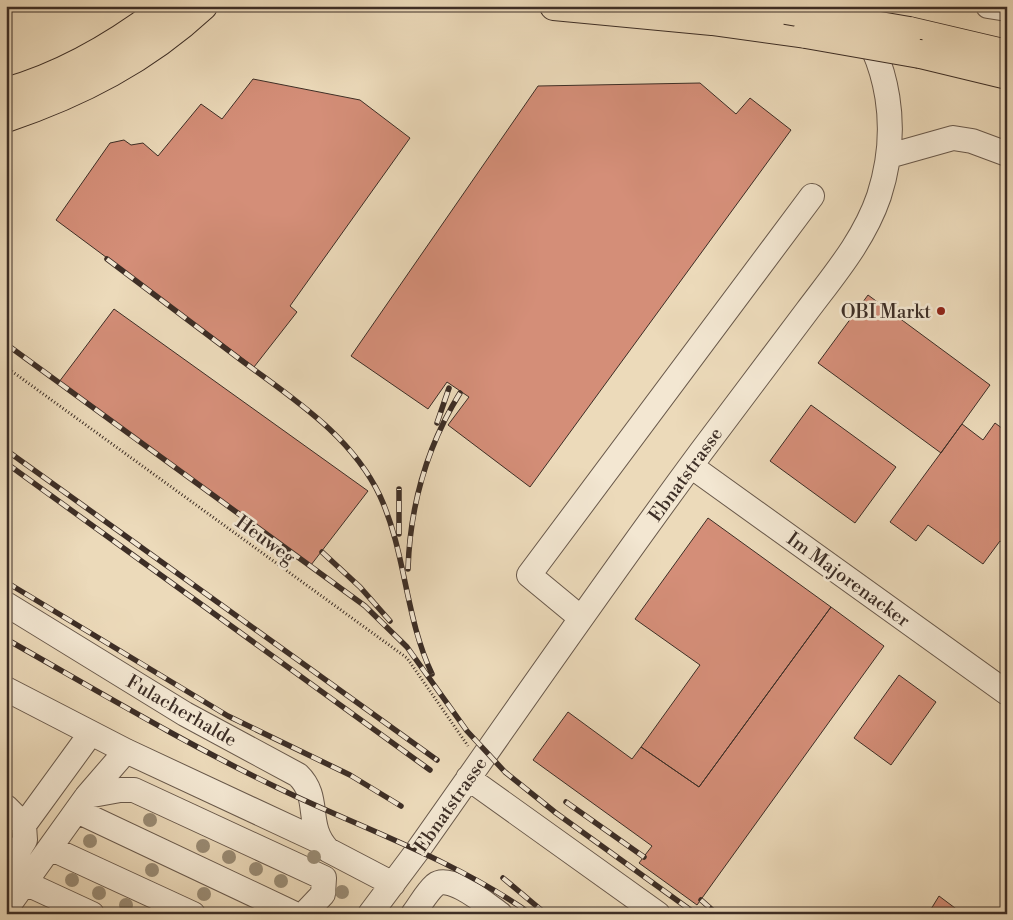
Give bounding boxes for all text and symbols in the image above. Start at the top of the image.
place label: OBI Markt [841,300,931,324]
marker: OBI Markt [935,305,947,317]
street label: Ebnatstrasse [644,423,728,526]
street label: Heuweg [231,510,300,570]
street label: Im Majorenacker [782,527,915,633]
street label: Fulacherhalde [122,670,241,752]
street label: Ebnatstrasse [409,752,492,857]

